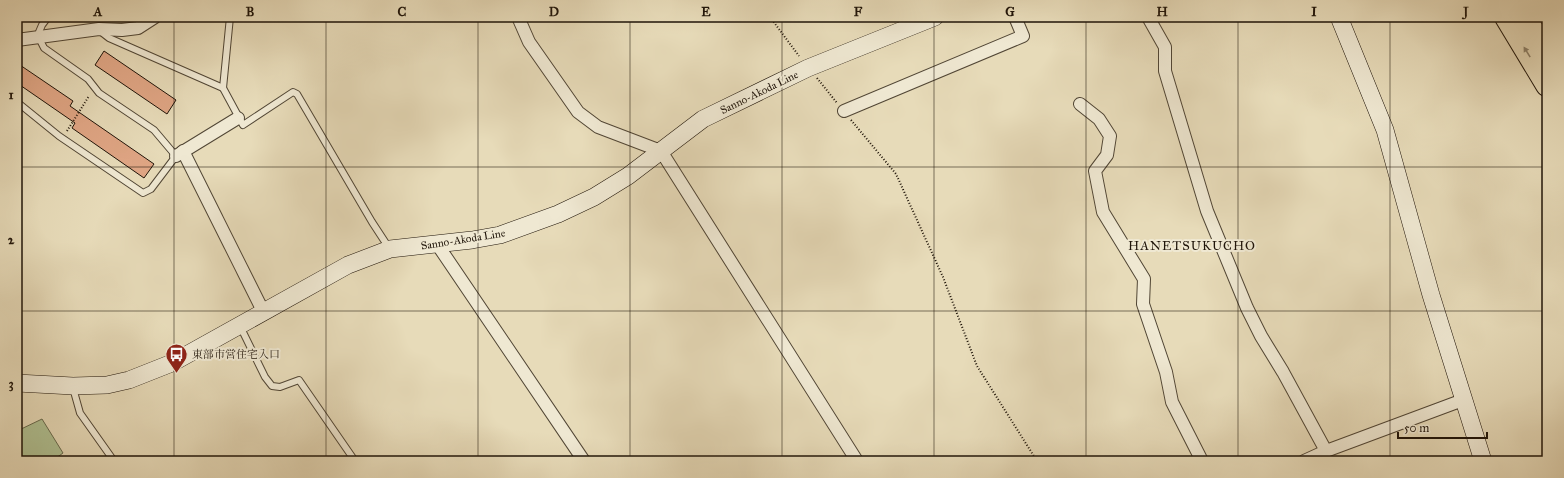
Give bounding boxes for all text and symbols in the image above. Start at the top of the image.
text: A [93,4,103,20]
text: B [246,4,255,20]
text: C [398,4,407,20]
text: D [549,4,559,20]
text: E [701,4,711,20]
text: F [854,4,863,20]
text: G [1005,4,1015,20]
text: H [1156,4,1168,20]
text: I [1311,4,1317,20]
text: J [1461,4,1469,20]
one-way arrow [1523,46,1530,58]
street label: Sanno-Akoda Line [718,68,801,117]
text: 1 [8,87,14,103]
street label: Sanno-Akoda Line [420,226,507,253]
text: 2 [8,232,15,248]
district label: HANETSUKUCHO [1128,238,1256,254]
bus stop icon: 東部市営住宅入口 [163,341,189,374]
place label: 東部市営住宅入口 [192,348,280,361]
text: 3 [8,376,14,392]
scale bar [1398,414,1487,440]
text: 50 m [1404,421,1429,435]

